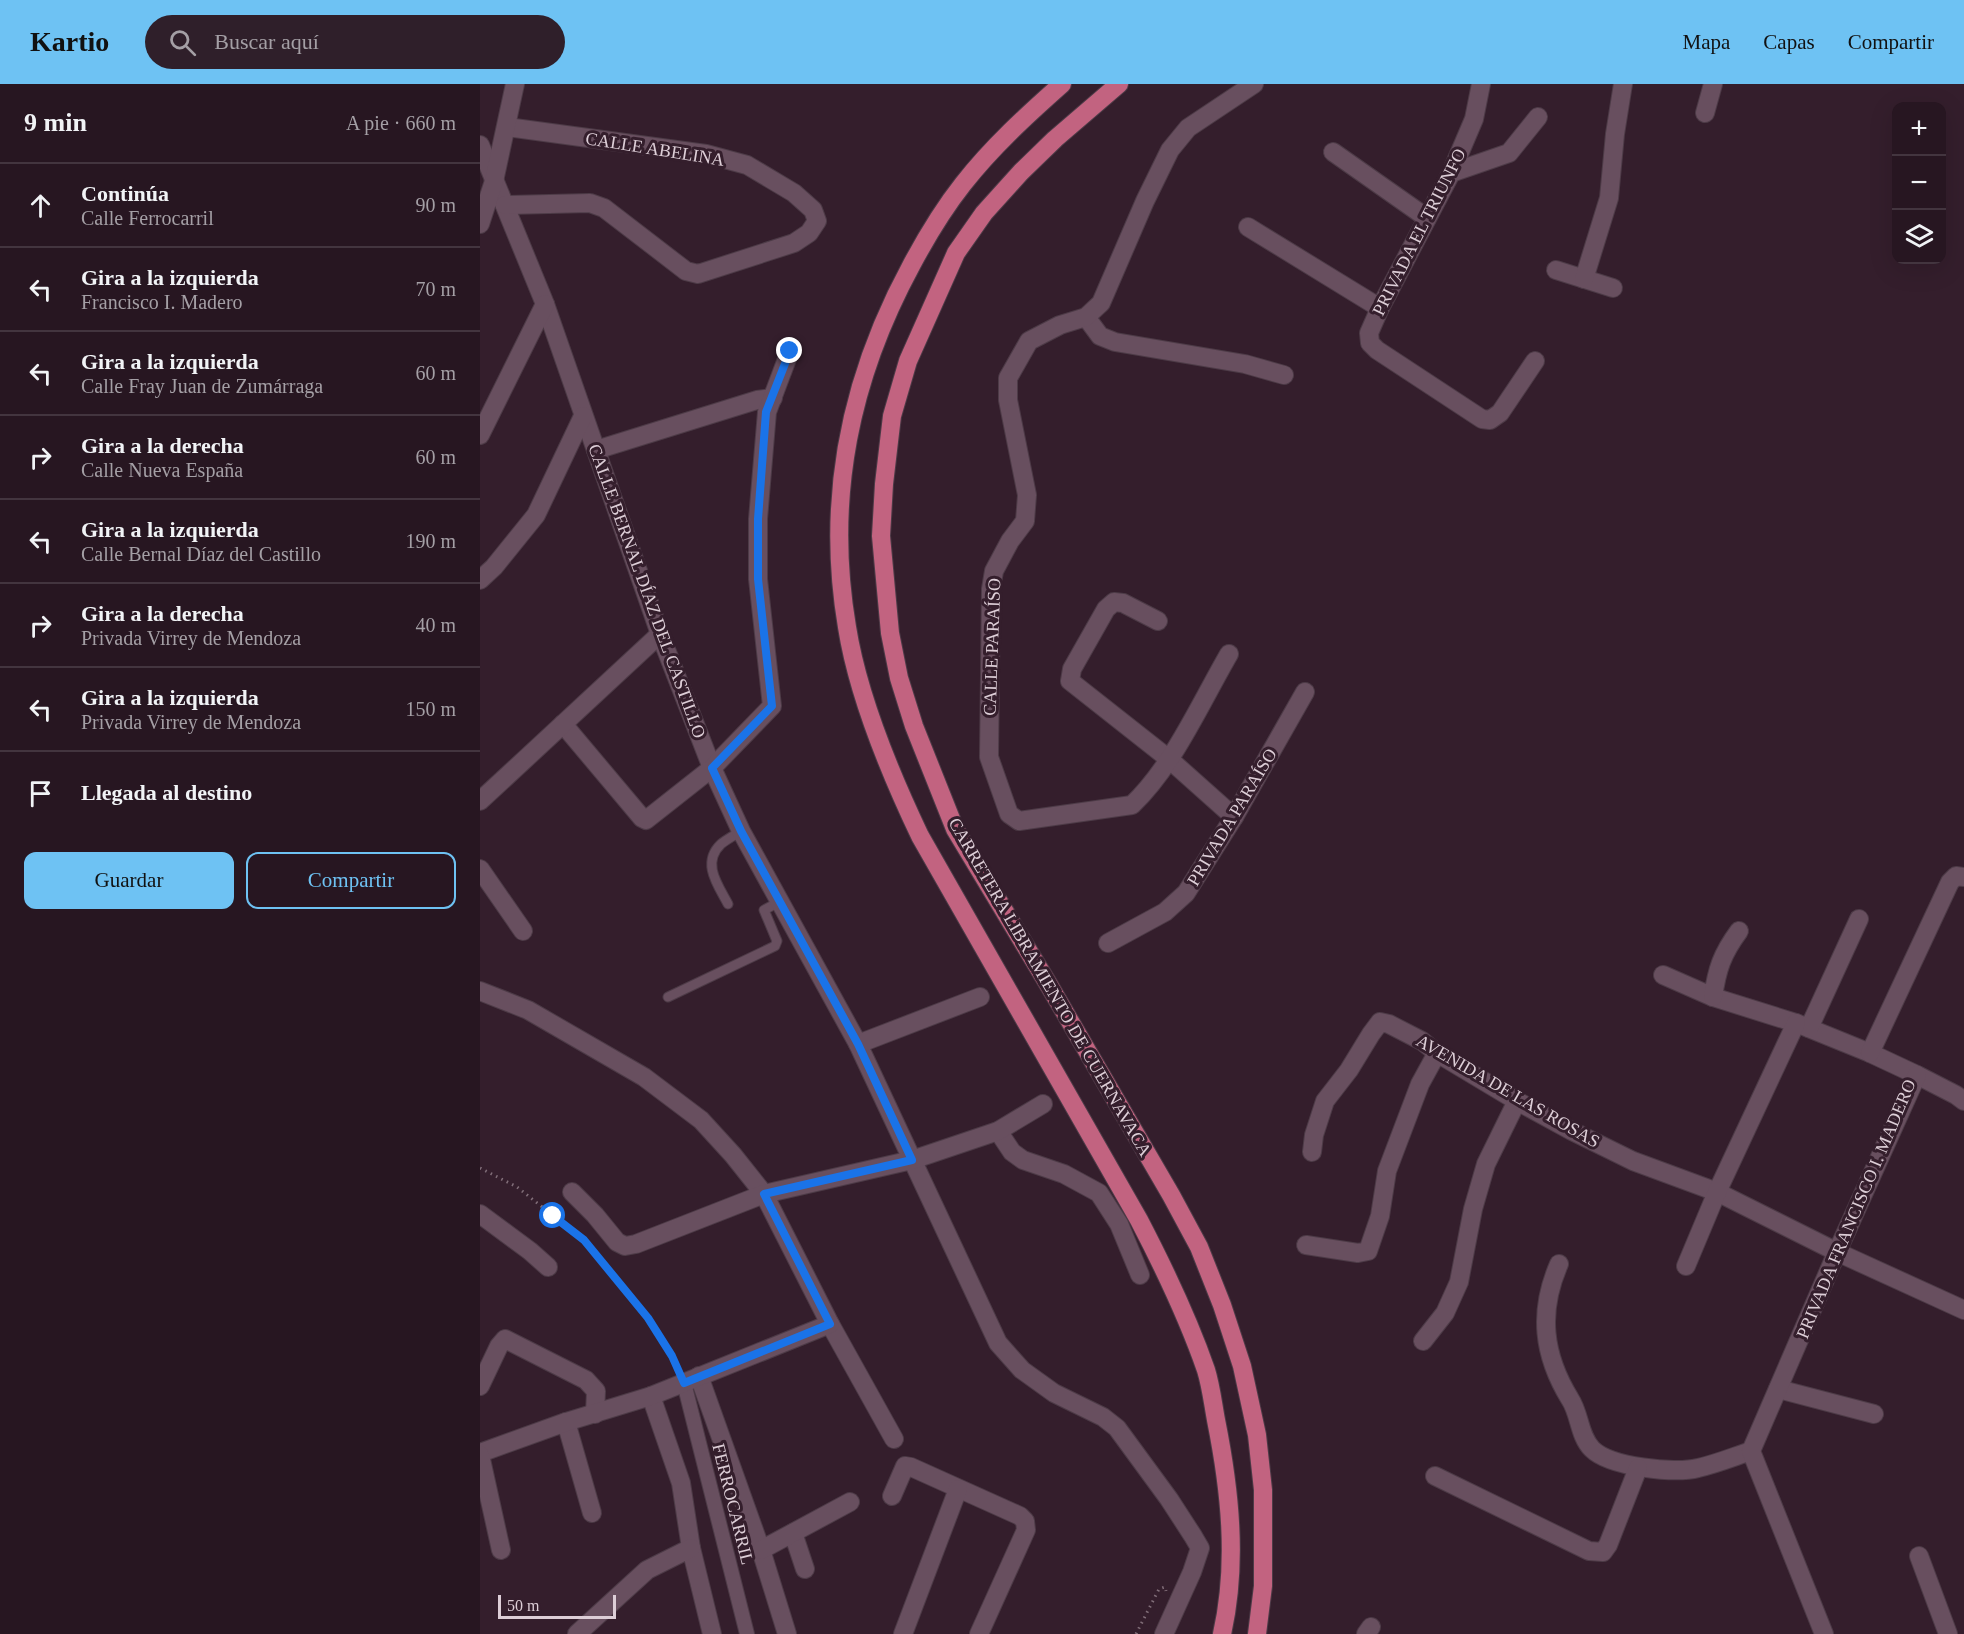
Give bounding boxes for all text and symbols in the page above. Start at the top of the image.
search box [145,15,565,69]
text: Kartio [30,26,109,57]
icon: search [166,26,199,59]
text: Buscar aquí [214,29,319,54]
text: Mapa [1683,30,1730,54]
text: Capas [1763,30,1815,54]
text: Compartir [1848,30,1934,54]
map controls [1892,102,1946,264]
button: + [1892,102,1946,156]
text: 9 min [24,108,87,137]
text: A pie · 660 m [346,112,456,134]
street label: CALLE ABELINA [584,128,726,170]
street label: PRIVADA EL TRIUNFO [1368,145,1470,319]
button: − [1892,156,1946,210]
text: Continúa [81,181,169,206]
icon: ahead [24,189,57,222]
text: 90 m [415,194,456,216]
text: Calle Ferrocarril [81,207,214,229]
button: layers [1892,210,1946,264]
text: Gira a la izquierda [81,265,259,290]
icon: left [24,273,57,306]
text: 70 m [415,278,456,300]
text: Francisco I. Madero [81,291,243,313]
route end [776,337,802,363]
text: Gira a la izquierda [81,349,259,374]
icon: left [24,357,57,390]
text: 60 m [415,362,456,384]
text: Calle Fray Juan de Zumárraga [81,375,323,397]
text: Gira a la derecha [81,433,244,458]
icon: right [24,441,57,474]
street label: CALLE BERNAL DÍAZ DEL CASTILLO [584,441,711,741]
text: 60 m [415,446,456,468]
text: Calle Nueva España [81,459,243,481]
text: Gira a la izquierda [81,517,259,542]
icon: left [24,525,57,558]
text: 190 m [405,530,456,552]
text: Calle Bernal Díaz del Castillo [81,543,321,565]
street label: CALLE PARAÍSO [979,578,1004,716]
text: Gira a la derecha [81,601,244,626]
icon: right [24,609,57,642]
text: 40 m [415,614,456,636]
text: Privada Virrey de Mendoza [81,627,301,649]
text: Gira a la izquierda [81,685,259,710]
icon: left [24,693,57,726]
text: 150 m [405,698,456,720]
text: Privada Virrey de Mendoza [81,711,301,733]
street label: PRIVADA PARAÍSO [1182,744,1281,889]
icon: arrive [24,777,57,810]
text: Llegada al destino [81,780,252,805]
street label: CARRETERA LIBRAMIENTO DE CUERNAVACA [944,814,1156,1160]
button: Guardar [24,852,234,909]
button: Compartir [246,852,456,909]
street label: AVENIDA DE LAS ROSAS [1413,1030,1603,1152]
street label: PRIVADA FRANCISCO I. MADERO [1792,1076,1920,1342]
route start [539,1202,565,1228]
street label: FERROCARRIL [708,1441,758,1567]
scale bar [498,1592,616,1620]
text: 50 m [507,1597,539,1614]

